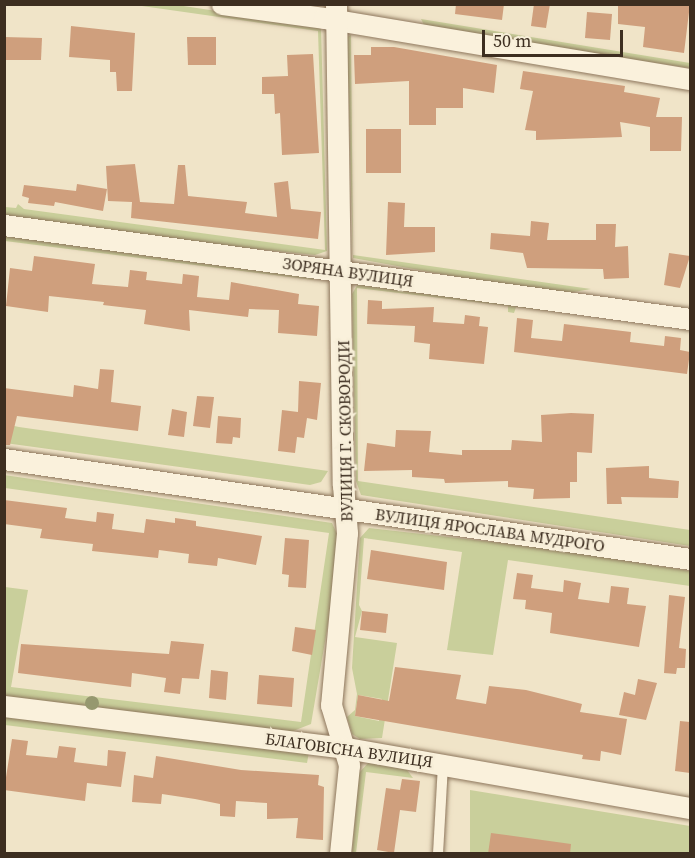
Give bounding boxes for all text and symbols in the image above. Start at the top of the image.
scale bar [485,18,626,56]
text: 50 m [493,28,531,53]
street label: ЗОРЯНА ВУЛИЦЯ [281,253,415,291]
street label: ВУЛИЦЯ Г. СКОВОРОДИ [334,340,356,522]
street label: ВУЛИЦЯ ЯРОСЛАВА МУДРОГО [374,504,606,556]
street label: БЛАГОВІСНА ВУЛИЦЯ [264,729,434,771]

